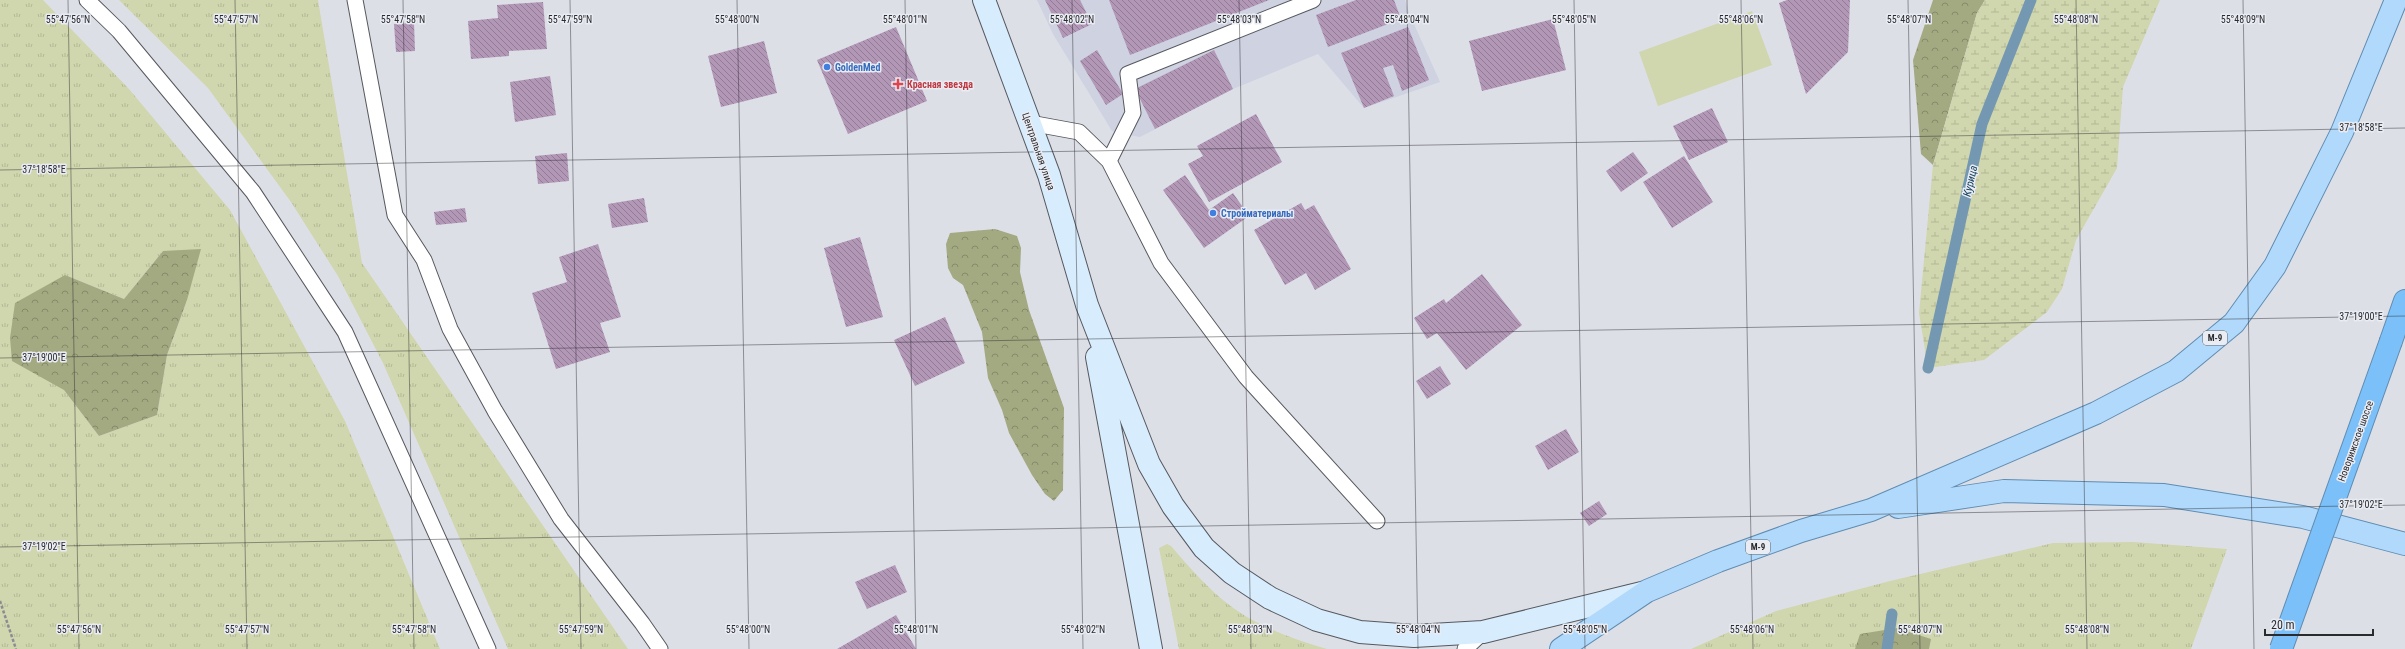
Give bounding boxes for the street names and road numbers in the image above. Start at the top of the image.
street label: Центральная улица [1020,111,1057,192]
road number: М-9 [2203,331,2227,345]
street label: Новорижское шоссе [2336,399,2375,483]
road number: М-9 [1746,540,1770,554]

